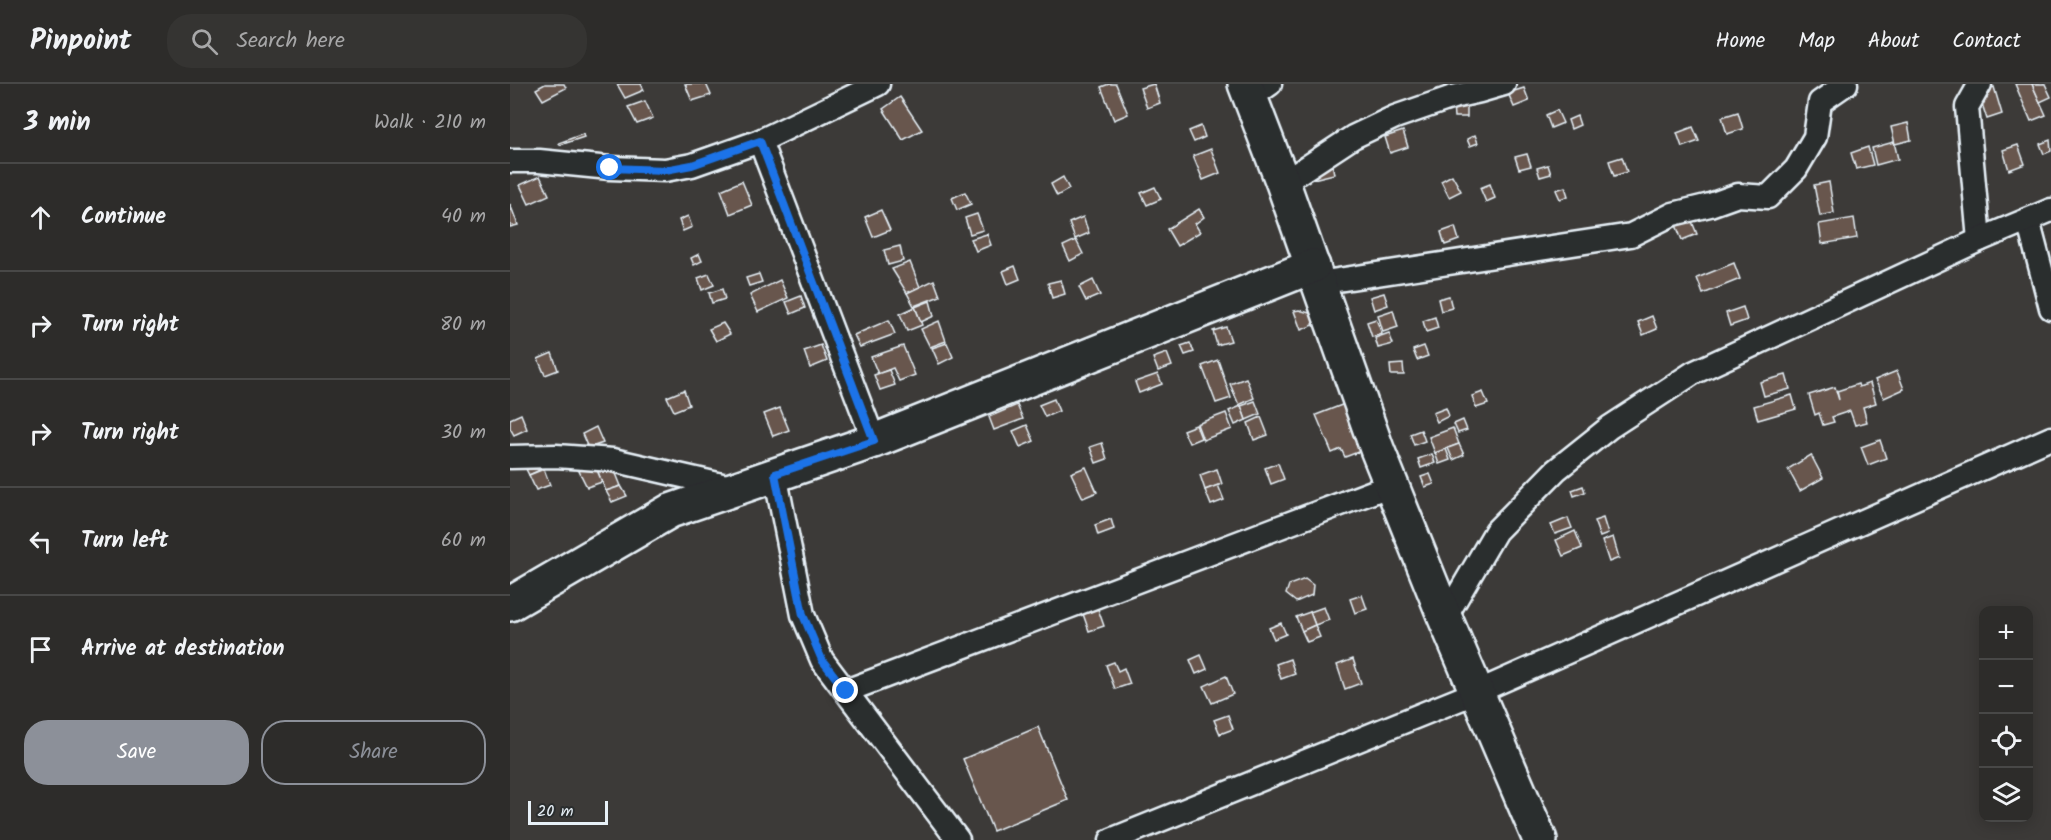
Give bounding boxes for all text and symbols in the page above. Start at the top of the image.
search box [167,14,587,68]
text: Pinpoint [30,19,131,64]
text: Search here [236,24,345,59]
icon: search [188,25,221,58]
text: Home [1716,25,1765,58]
text: Map [1798,25,1835,58]
text: About [1868,25,1919,58]
text: Contact [1952,25,2021,58]
text: 3 min [24,102,91,144]
text: Walk · 210 m [374,107,486,139]
route start [596,154,622,180]
text: Continue [81,200,166,235]
icon: ahead [24,201,57,234]
text: 40 m [441,201,486,233]
text: Turn right [81,308,179,343]
icon: right [24,309,57,342]
text: 80 m [440,309,486,341]
text: Turn right [81,416,179,451]
icon: right [24,417,57,450]
text: 30 m [441,417,486,449]
text: Turn left [81,524,168,559]
icon: left [24,525,57,558]
text: 60 m [441,525,486,557]
map controls [1979,606,2033,822]
button: + [1979,606,2033,660]
text: Arrive at destination [81,632,284,667]
icon: arrive [24,633,57,666]
button: − [1979,660,2033,714]
route end [832,677,858,703]
button: locate [1979,714,2033,768]
button: Save [24,720,249,785]
button: Share [261,720,486,785]
button: layers [1979,768,2033,822]
scale bar [528,798,608,826]
text: 20 m [537,799,573,824]

